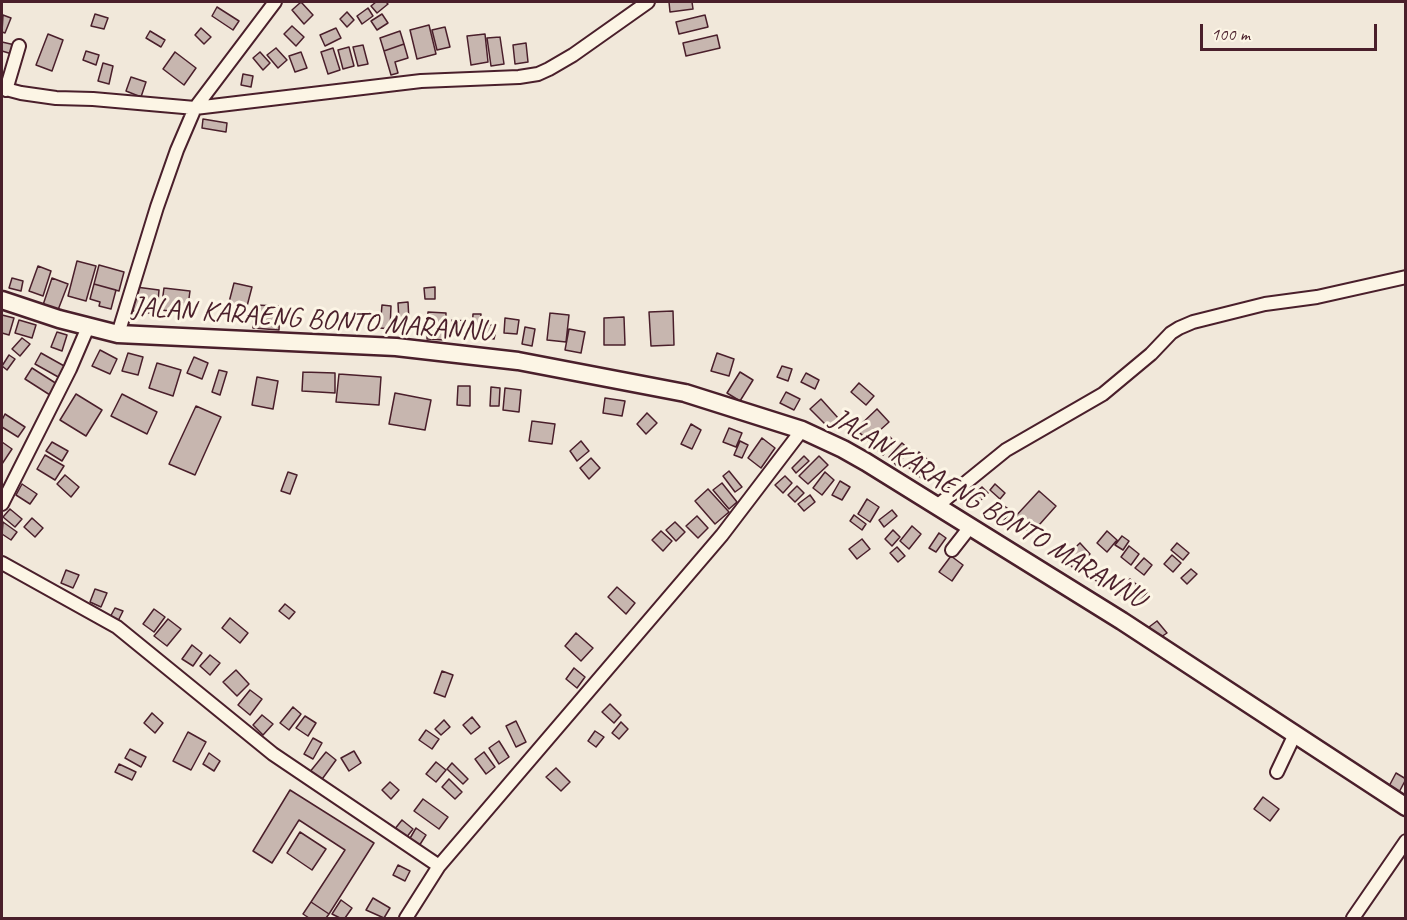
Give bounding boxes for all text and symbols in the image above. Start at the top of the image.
scale bar [1203,12,1380,50]
text: 100 m [1211,23,1250,45]
street label: JALAN KARAENG BONTO MARANNU [131,291,493,349]
street label: JALAN KARAENG BONTO MARANNU [825,402,1151,616]

